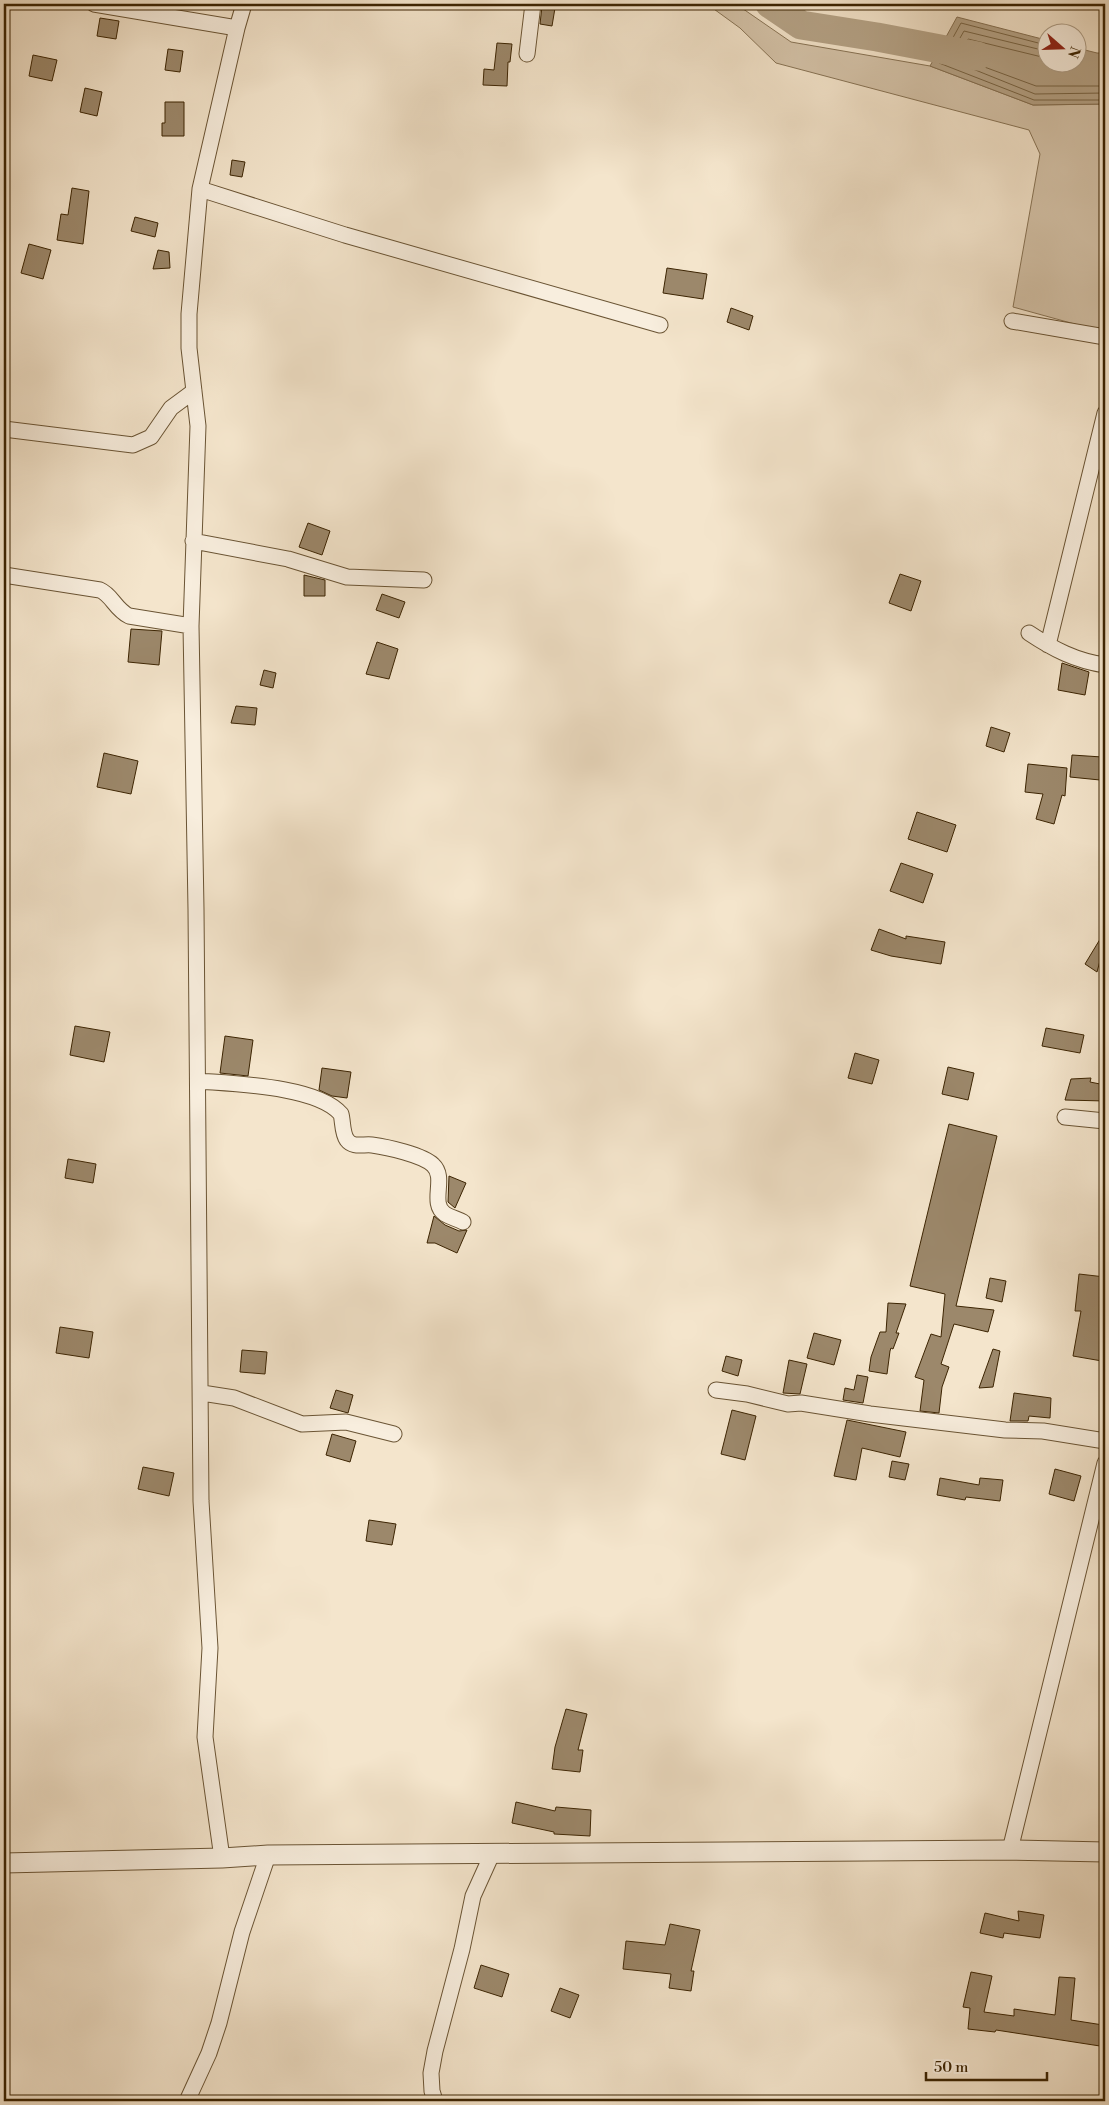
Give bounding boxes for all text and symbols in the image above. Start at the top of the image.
north arrow [1036,22,1086,72]
text: N [1063,44,1084,60]
scale bar [926,2050,1048,2082]
text: 50 m [934,2058,968,2077]

